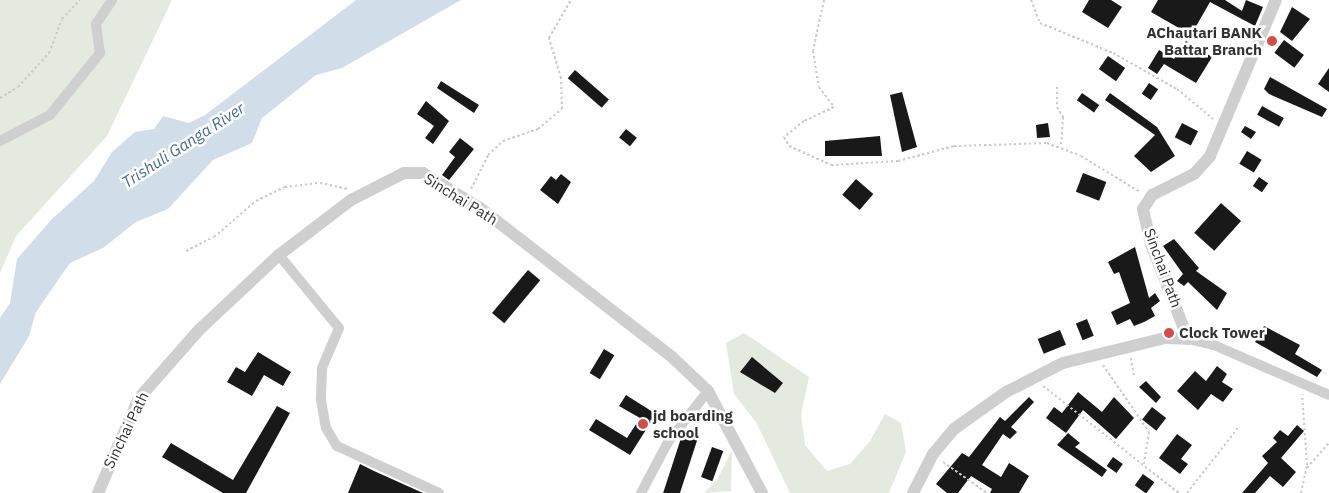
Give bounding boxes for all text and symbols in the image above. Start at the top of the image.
place label: AChautari BANK Battar Branch [1146,23,1262,58]
marker: AChautari BANK Battar Branch [1266,35,1278,47]
water label: Trishuli Ganga River [118,98,248,192]
street label: Sinchai Path [421,169,501,229]
street label: Sinchai Path [1140,226,1186,310]
place label: Clock Tower [1179,324,1265,342]
marker: Clock Tower [1163,327,1175,339]
street label: Sinchai Path [100,389,152,471]
place label: jd boarding school [653,406,733,441]
marker: jd boarding school [637,418,649,430]

